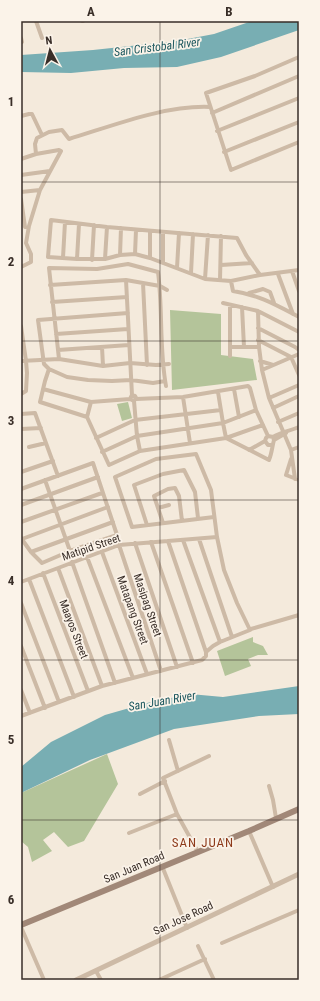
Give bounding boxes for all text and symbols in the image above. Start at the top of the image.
text: A [87,4,95,19]
text: B [225,4,233,19]
north arrow [30,30,70,70]
text: N [45,34,53,47]
water label: San Cristobal River [113,35,201,59]
text: 1 [8,94,14,109]
text: 2 [8,254,15,269]
text: 3 [8,413,14,428]
street label: Matipid Street [60,531,122,564]
street label: Masipag Street [131,572,164,638]
text: 4 [8,573,15,588]
street label: Matapang Street [114,574,151,646]
street label: Maayos Street [56,598,91,661]
water label: San Juan River [127,688,197,714]
text: 5 [8,732,15,747]
district label: SAN JUAN [172,835,234,850]
street label: San Juan Road [102,849,167,886]
text: 6 [8,892,15,907]
street label: San Jose Road [151,899,215,938]

